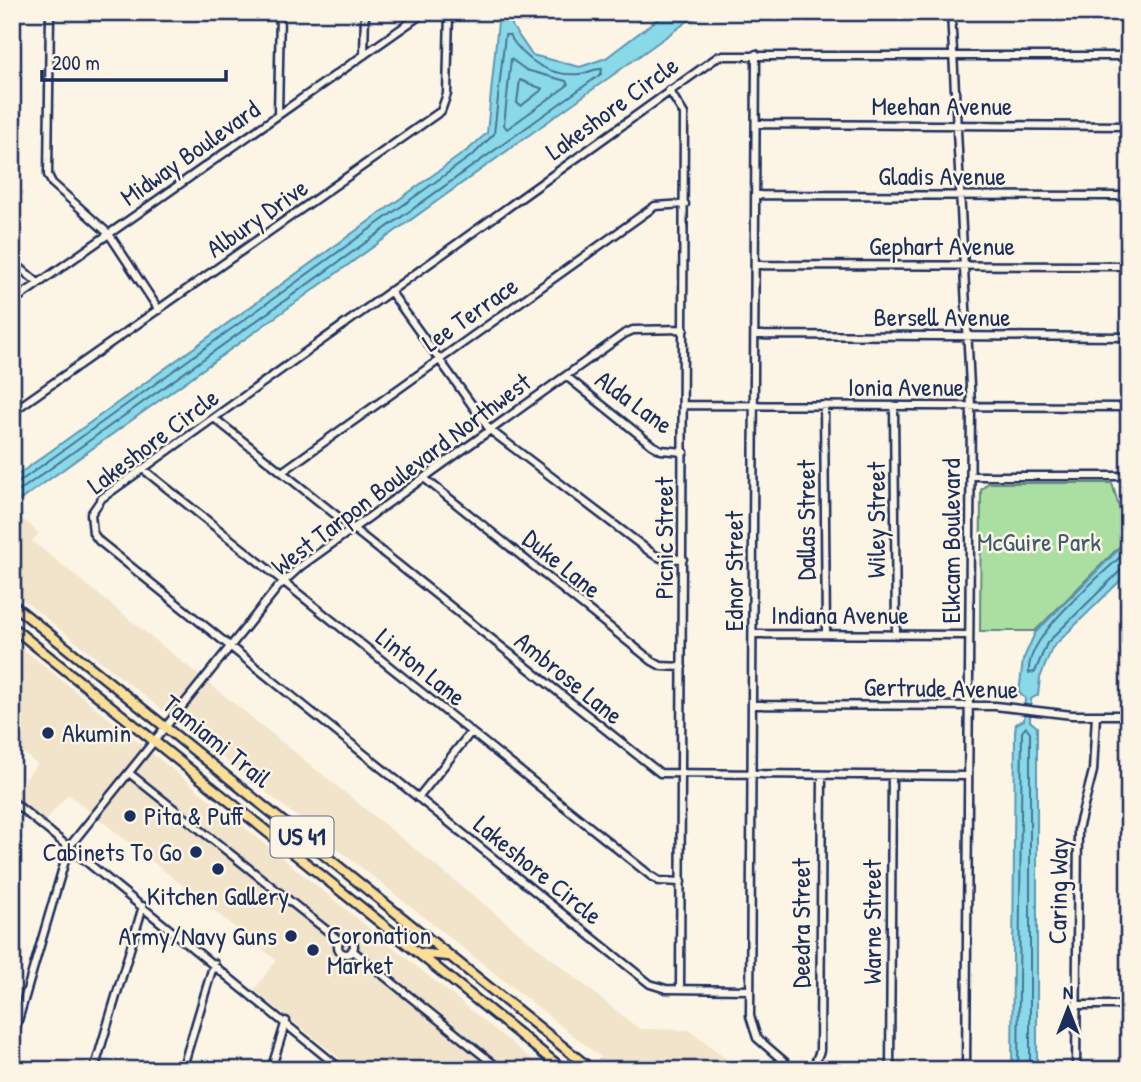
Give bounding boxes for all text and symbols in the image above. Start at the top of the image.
scale bar [42,38,226,82]
text: 200 m [52,48,100,77]
street label: Lakeshore Circle [538,48,685,168]
street label: Meehan Avenue [872,88,1012,123]
street label: Midway Boulevard [113,92,266,214]
street label: Gladis Avenue [878,158,1006,193]
street label: Albury Drive [199,170,315,265]
street label: Gephart Avenue [869,228,1015,263]
street label: Lee Terrace [415,268,525,359]
street label: Bersell Avenue [873,299,1011,334]
street label: Alda Lane [588,362,680,442]
street label: West Tarpon Boulevard Northwest [264,364,538,583]
street label: Ionia Avenue [848,369,964,404]
street label: Lakeshore Circle [80,380,226,502]
street label: Elkcam Boulevard [933,458,968,624]
street label: Dallas Street [788,459,823,580]
street label: Wiley Street [858,461,893,578]
street label: Picnic Street [646,476,681,599]
street label: Ednor Street [716,510,751,631]
street label: Duke Lane [516,521,609,606]
park label: McGuire Park [977,524,1101,559]
street label: Indiana Avenue [771,597,909,632]
street label: Linton Lane [369,620,474,714]
street label: Ambrose Lane [508,623,631,732]
street label: Gertrude Avenue [863,669,1019,706]
street label: Tamiami Trail [156,686,279,795]
place label: Akumin [62,715,131,750]
marker: Akumin [40,725,56,741]
place label: Pita & Puff [144,798,244,833]
street label: Lakeshore Circle [467,807,610,932]
marker: Pita & Puff [122,808,138,824]
road number: US 41 [270,816,334,858]
place label: Cabinets To Go [42,834,182,869]
street label: Caring Way [1039,837,1076,945]
marker: Cabinets To Go [188,844,204,860]
street label: Deedra Street [783,857,818,988]
street label: Warne Street [854,859,889,984]
marker: Kitchen Gallery [210,861,226,877]
place label: Kitchen Gallery [147,878,289,913]
place label: Coronation Market [327,917,431,982]
place label: Army/Navy Guns [119,918,277,953]
marker: Army/Navy Guns [283,928,299,944]
marker: Coronation Market [305,942,321,958]
north arrow [1032,974,1102,1044]
text: N [1063,979,1073,1005]

